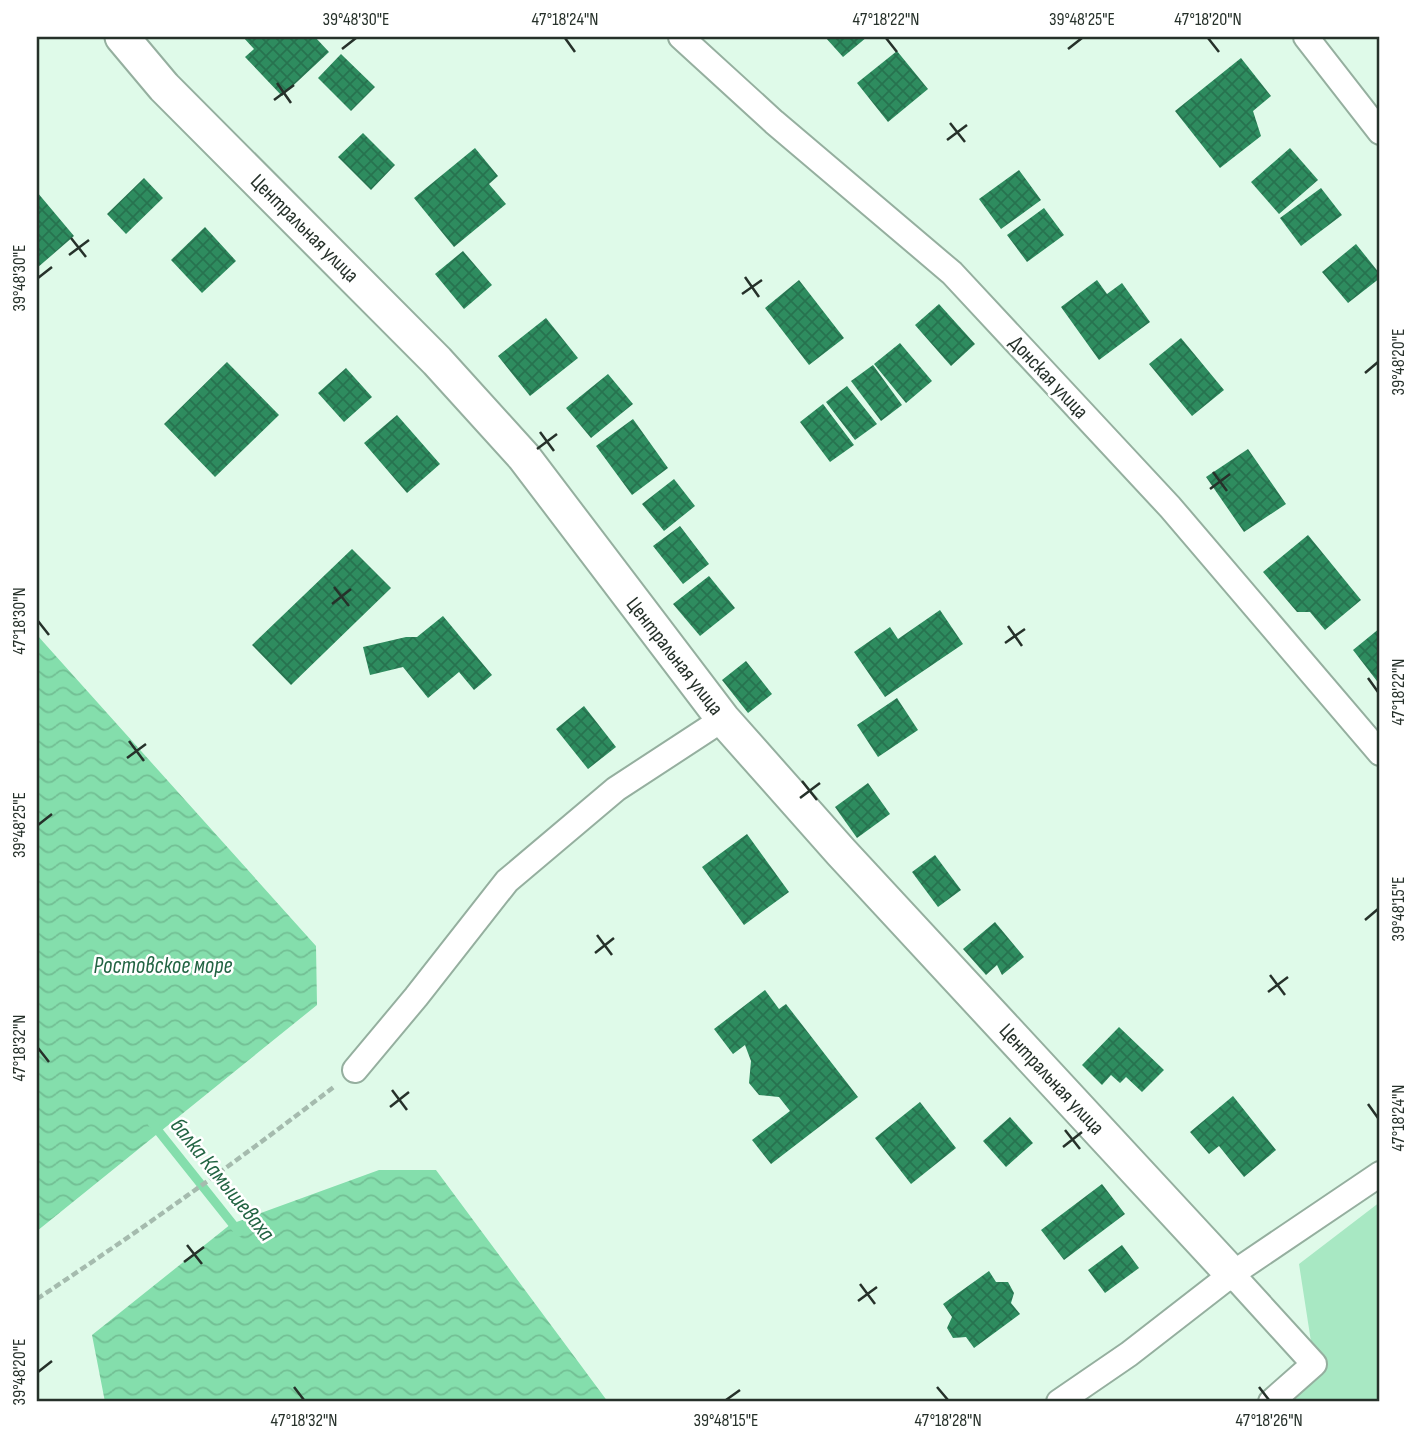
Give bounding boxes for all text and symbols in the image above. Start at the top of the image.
text: 39°48'30"E [323,9,389,30]
text: 47°18'24"N [532,9,598,30]
text: 47°18'22"N [853,9,919,30]
text: 39°48'25"E [1049,9,1115,30]
text: 47°18'20"N [1174,9,1242,30]
street label: Центральная улица [245,169,364,288]
text: 39°48'30"E [9,245,30,311]
text: 39°48'20"E [1388,329,1409,395]
street label: Донская улица [1004,331,1093,424]
text: 47°18'30"N [9,587,30,655]
street label: Центральная улица [621,592,728,720]
text: 47°18'22"N [1388,659,1409,725]
text: 39°48'25"E [9,792,30,858]
text: 39°48'15"E [1388,877,1409,941]
water label: Ростовское море [94,952,232,980]
text: 47°18'32"N [9,1015,30,1081]
street label: Центральная улица [994,1019,1110,1140]
text: 47°18'24"N [1388,1085,1409,1151]
water label: балка Камышеваха [164,1112,281,1247]
text: 39°48'20"E [9,1339,30,1405]
text: 47°18'32"N [271,1410,337,1431]
text: 39°48'15"E [694,1410,758,1431]
text: 47°18'28"N [914,1410,982,1431]
text: 47°18'26"N [1235,1410,1303,1431]

